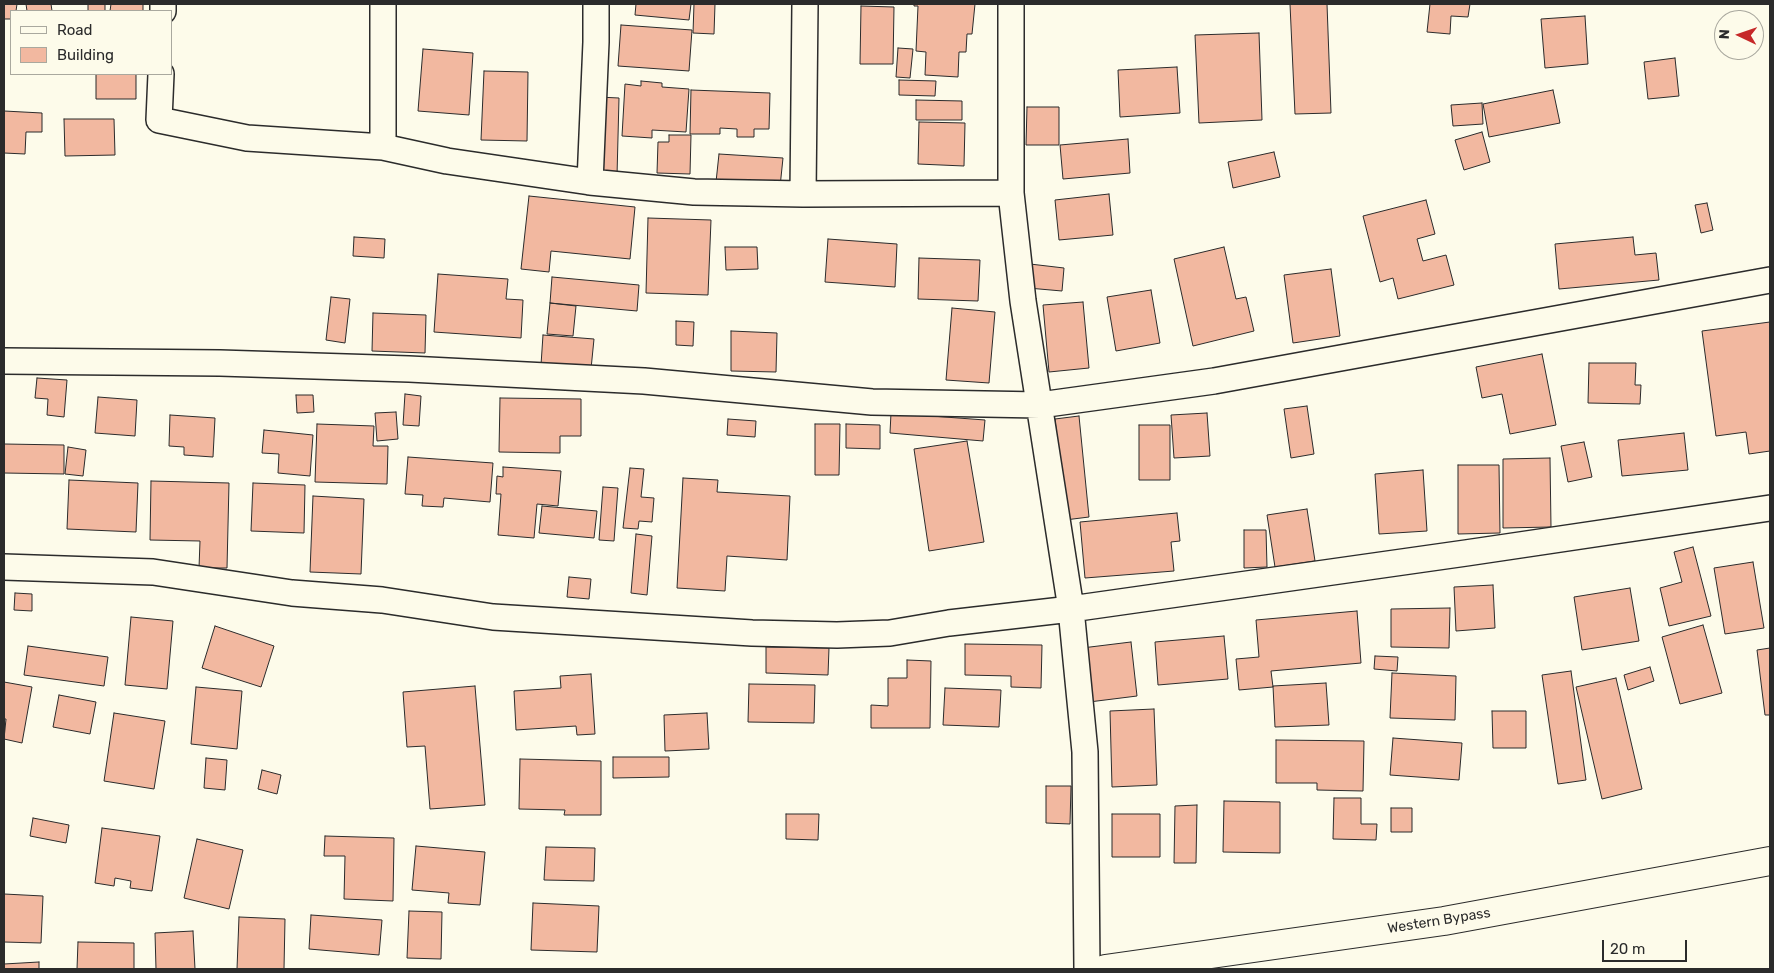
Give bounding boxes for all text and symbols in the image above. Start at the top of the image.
legend [10,10,172,75]
north arrow [1714,10,1764,60]
text: Road [57,21,93,39]
text: N [1716,29,1733,40]
text: Building [57,46,114,64]
street label: Western Bypass [1386,905,1492,937]
scale bar [1604,930,1689,962]
text: 20 m [1610,940,1645,958]

